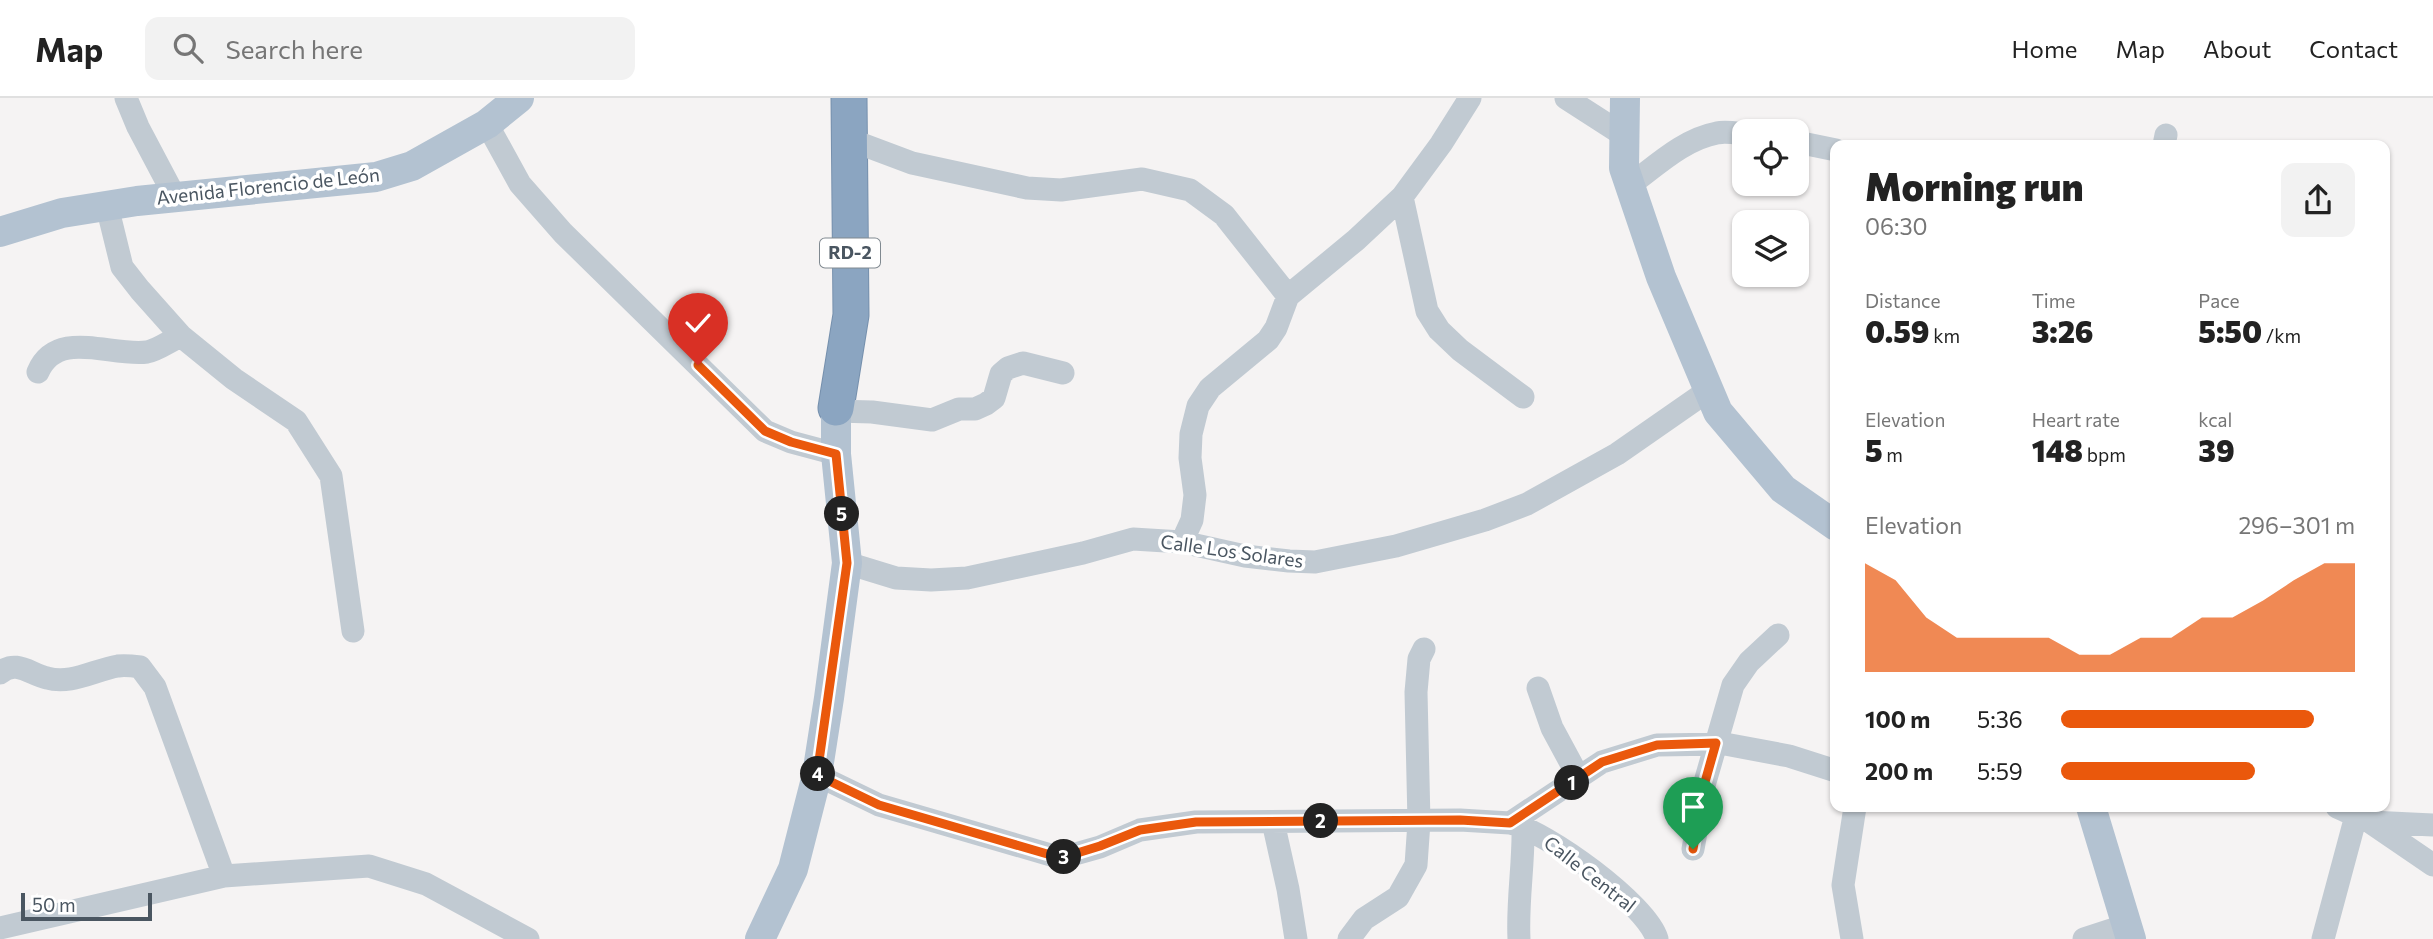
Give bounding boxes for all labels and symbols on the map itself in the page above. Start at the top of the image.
street label: Avenida Florencio de León [155,162,381,209]
road number: RD-2 [820,238,880,268]
pin [668,293,728,365]
pin: 5 [824,496,860,532]
street label: Calle Los Solares [1159,529,1305,572]
pin: 4 [800,756,836,792]
pin: 1 [1554,766,1590,800]
pin [1663,777,1723,849]
pin: 2 [1304,804,1338,838]
street label: Calle Central [1540,831,1641,917]
pin: 3 [1046,840,1082,874]
scale bar [21,890,152,922]

